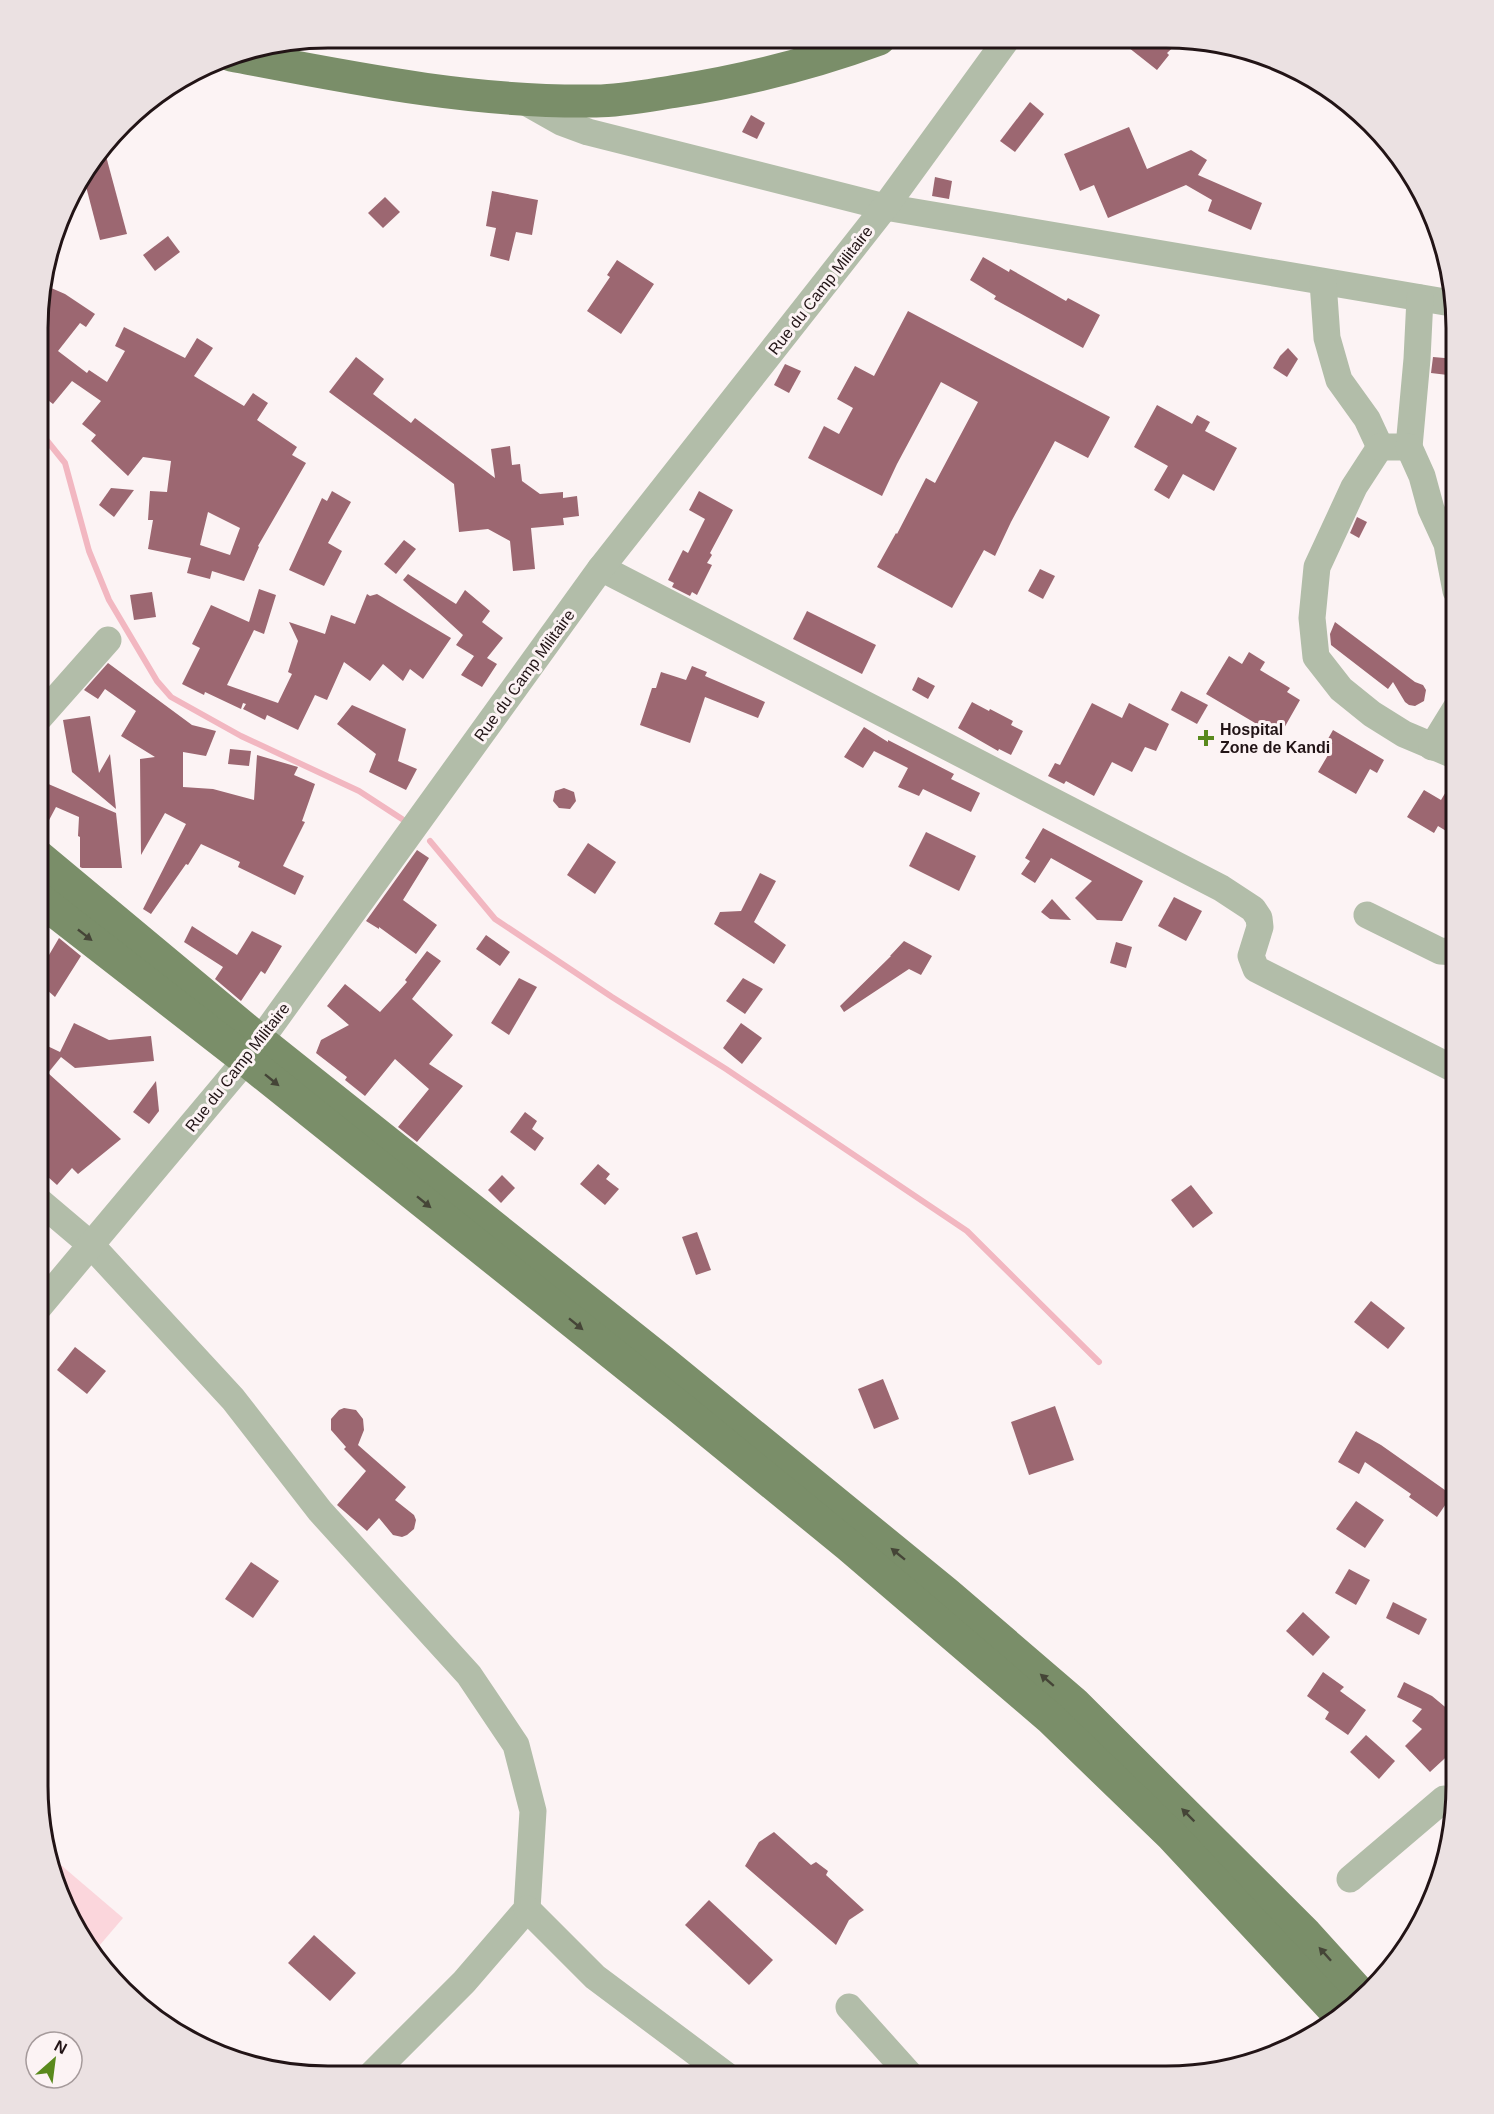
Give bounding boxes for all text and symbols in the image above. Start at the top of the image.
street label: Rue du Camp Militaire [765,223,876,358]
street label: Rue du Camp Militaire [471,606,578,744]
place label: Hospital Zone de Kandi [1220,721,1330,756]
marker: Hospital Zone de Kandi [1197,729,1215,747]
one-way arrow [77,928,93,941]
street label: Rue du Camp Militaire [182,1000,293,1135]
one-way arrow [264,1074,280,1087]
one-way arrow [416,1196,432,1209]
one-way arrow [569,1318,584,1330]
one-way arrow [891,1548,906,1561]
one-way arrow [1040,1674,1055,1687]
one-way arrow [1181,1808,1195,1822]
one-way arrow [1318,1947,1332,1961]
north arrow [24,2030,84,2090]
text: N [52,2037,70,2057]

